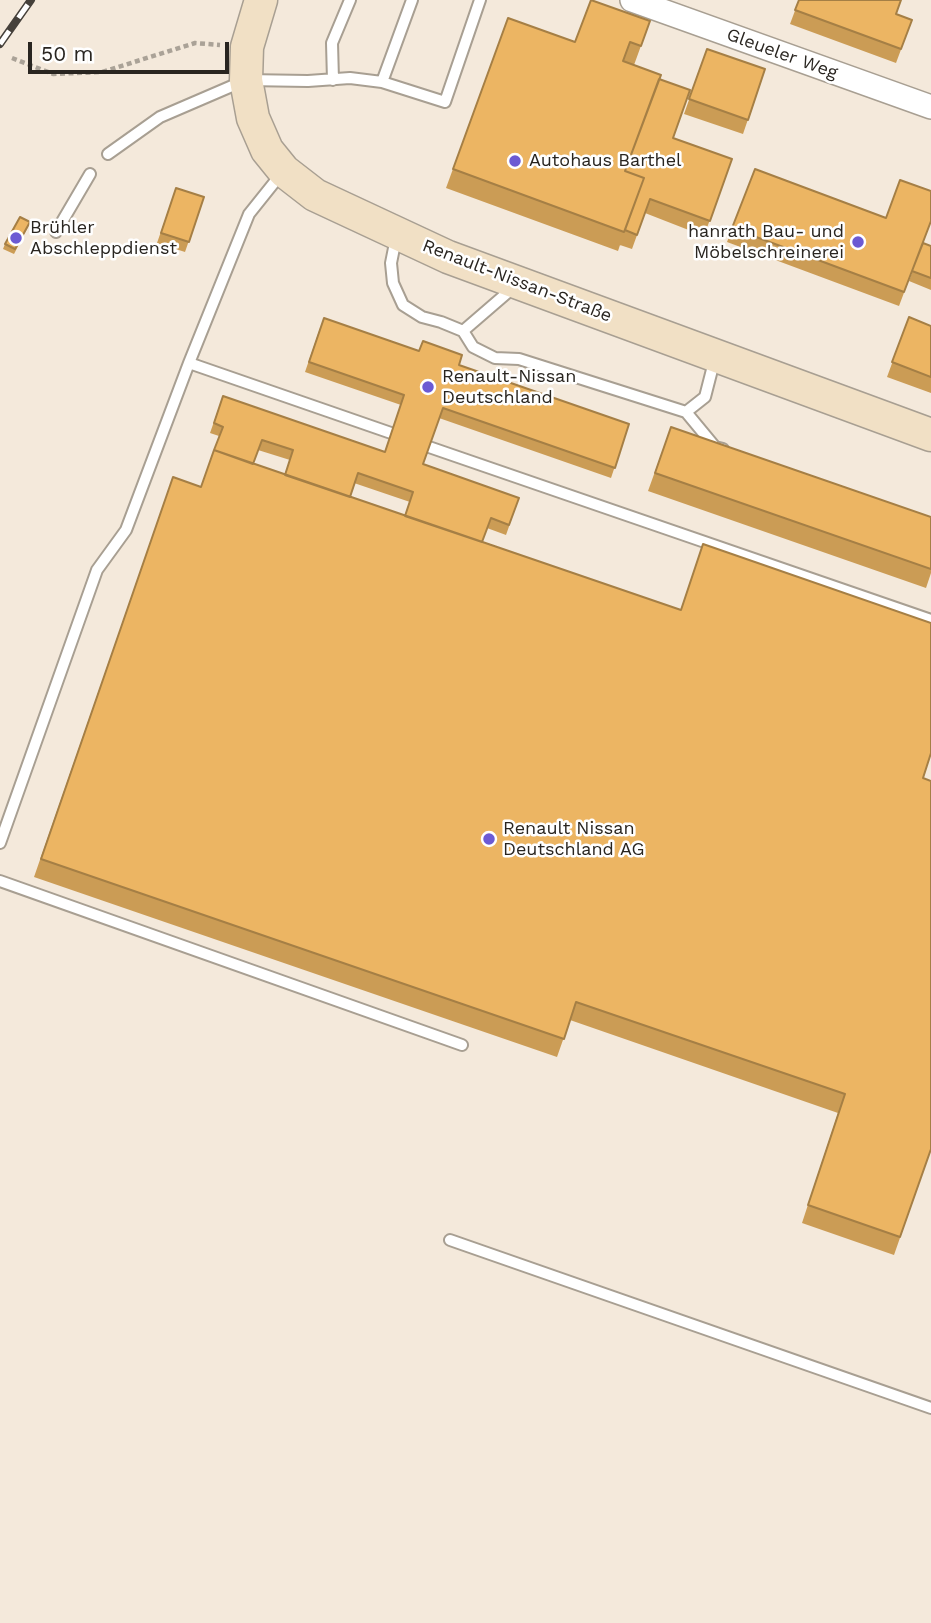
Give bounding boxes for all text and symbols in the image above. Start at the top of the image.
street label: Gleueler Weg [724,24,840,84]
scale bar [32,28,233,72]
text: 50 m [41,41,93,66]
place label: Autohaus Barthel [529,150,682,172]
marker: Autohaus Barthel [507,153,523,169]
place label: Brühler Abschleppdienst [30,217,177,260]
place label: hanrath Bau- und Möbelschreinerei [688,221,844,264]
marker: Brühler Abschleppdienst [8,230,24,246]
marker: hanrath Bau- und Möbelschreinerei [850,234,866,250]
street label: Renault-Nissan-Straße [419,235,615,327]
place label: Renault-Nissan Deutschland [442,366,576,408]
marker: Renault-Nissan Deutschland [420,379,436,395]
place label: Renault Nissan Deutschland AG [503,818,644,860]
marker: Renault Nissan Deutschland AG [481,831,497,847]

